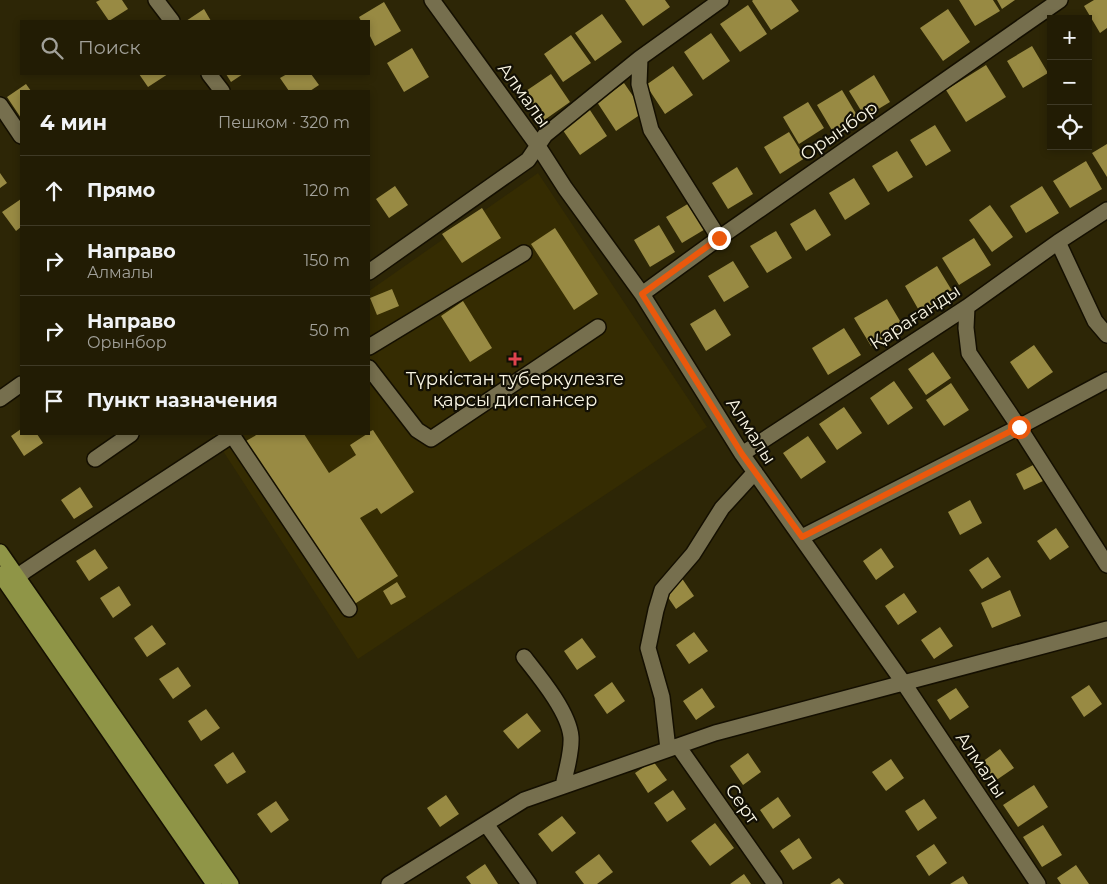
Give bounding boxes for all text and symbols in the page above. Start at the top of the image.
map controls [1047,15,1092,150]
button: + [1047,15,1092,60]
search box [20,20,370,75]
icon: search [38,34,66,62]
text: Поиск [78,36,141,59]
street label: Алмалы [493,58,555,132]
button: − [1047,60,1092,105]
street label: Орынбор [796,96,882,166]
button: locate [1047,105,1092,150]
text: 4 мин [40,110,107,135]
text: Пешком · 320 m [218,113,350,132]
icon: ahead [40,177,68,205]
text: Прямо [87,179,155,202]
text: 120 m [303,181,350,200]
route end [708,227,731,250]
text: Направо [87,240,176,263]
icon: right [40,247,68,275]
text: 150 m [303,251,350,270]
text: Алмалы [87,263,154,282]
street label: Қарағанды [865,279,965,355]
text: Направо [87,310,176,333]
icon: right [40,317,68,345]
text: 50 m [309,321,350,340]
text: Орынбор [87,333,167,352]
marker: Түркістан туберкулезге қарсы диспансер [508,352,522,366]
place label: Түркістан туберкулезге қарсы диспансер [406,368,624,411]
icon: arrive [40,387,68,415]
text: Пункт назначения [87,389,278,412]
street label: Алмалы [721,394,781,468]
route start [1008,416,1031,439]
street label: Алмалы [951,728,1011,802]
street label: Серт [720,780,764,829]

